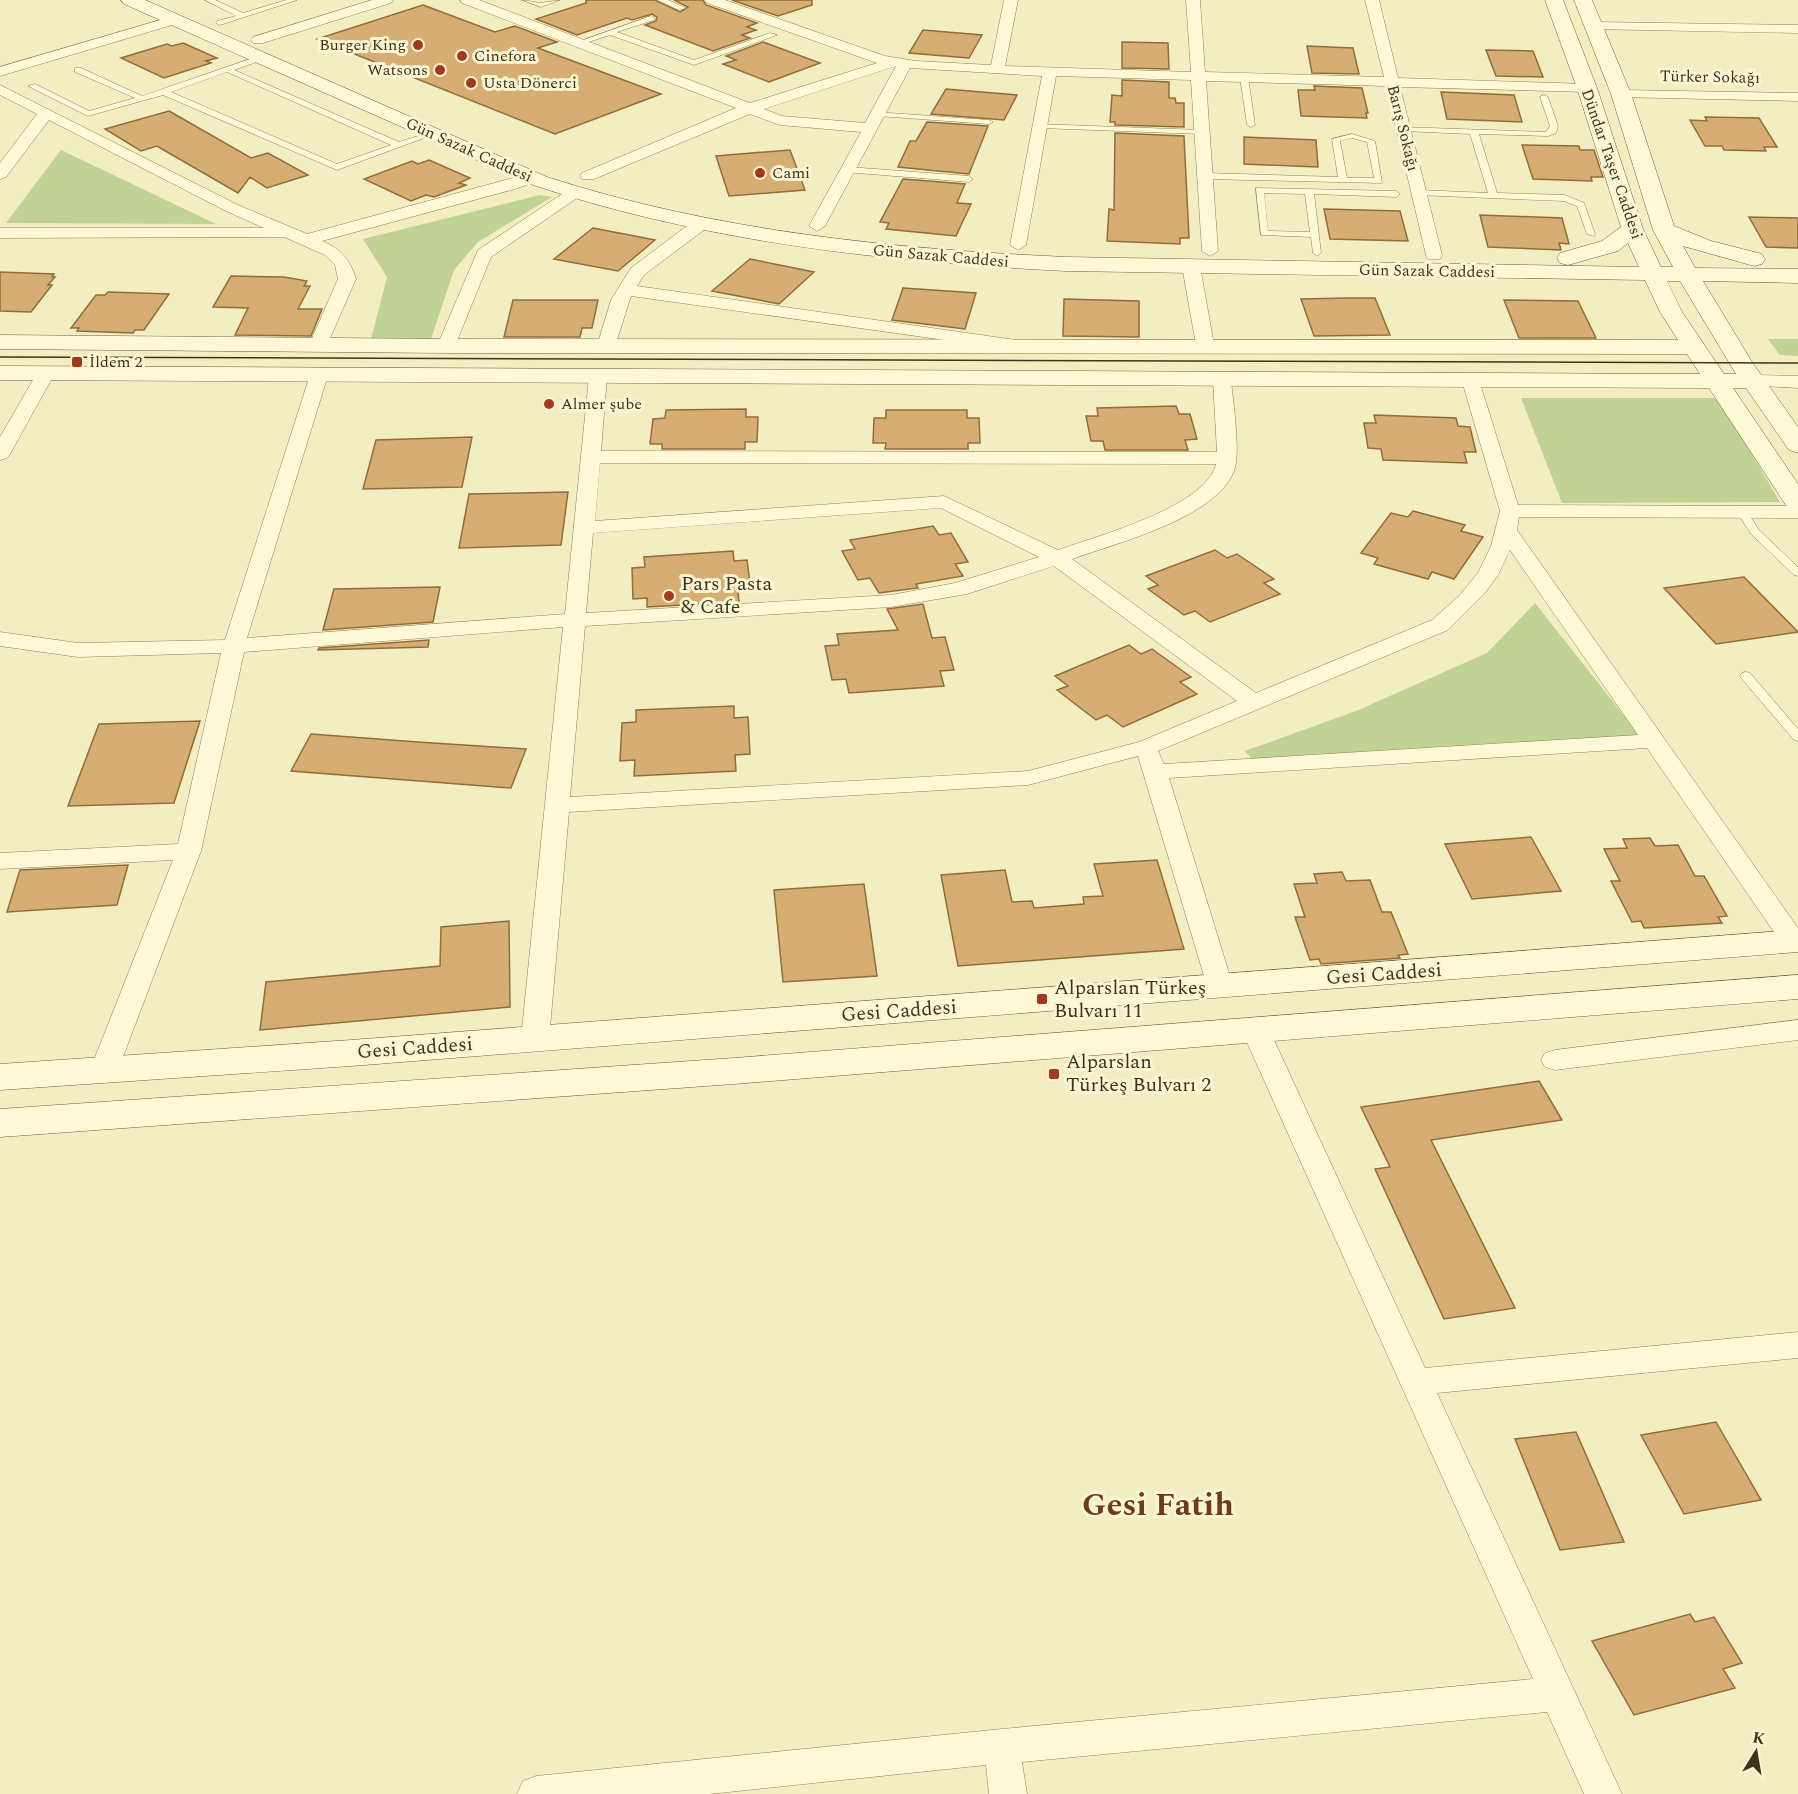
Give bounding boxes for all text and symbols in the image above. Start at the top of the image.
place label: Burger King [319,33,406,57]
marker: Burger King [411,38,425,52]
place label: Cinefora [474,44,536,68]
marker: Cinefora [455,49,469,63]
place label: Watsons [367,58,428,82]
marker: Watsons [433,63,447,77]
street label: Türker Sokağı [1660,64,1760,90]
place label: Usta Dönerci [483,71,577,95]
marker: Usta Dönerci [464,76,478,90]
street label: Barış Sokağı [1381,82,1425,174]
street label: Dündar Taşer Caddesi [1575,86,1649,242]
street label: Gün Sazak Caddesi [402,111,536,189]
place label: Cami [772,161,810,185]
marker: Cami [753,166,767,180]
street label: Gün Sazak Caddesi [872,238,1010,274]
street label: Gün Sazak Caddesi [1359,258,1495,284]
place label: İldem 2 [89,350,142,374]
marker: İldem 2 [70,355,84,369]
place label: Almer şube [561,392,642,416]
marker: Almer şube [542,397,556,411]
place label: Pars Pasta & Cafe [681,569,772,622]
marker: Pars Pasta & Cafe [662,589,676,603]
street label: Gesi Caddesi [1325,955,1443,993]
place label: Alparslan Türkeş Bulvarı 11 [1054,973,1206,1026]
street label: Gesi Caddesi [840,992,958,1030]
marker: Alparslan Türkeş Bulvarı 11 [1035,992,1049,1006]
street label: Gesi Caddesi [356,1029,474,1067]
place label: Alparslan Türkeş Bulvarı 2 [1066,1047,1211,1100]
marker: Alparslan Türkeş Bulvarı 2 [1047,1067,1061,1081]
district label: Gesi Fatih [1082,1481,1234,1530]
north arrow [1726,1722,1786,1782]
text: K [1750,1725,1768,1751]

